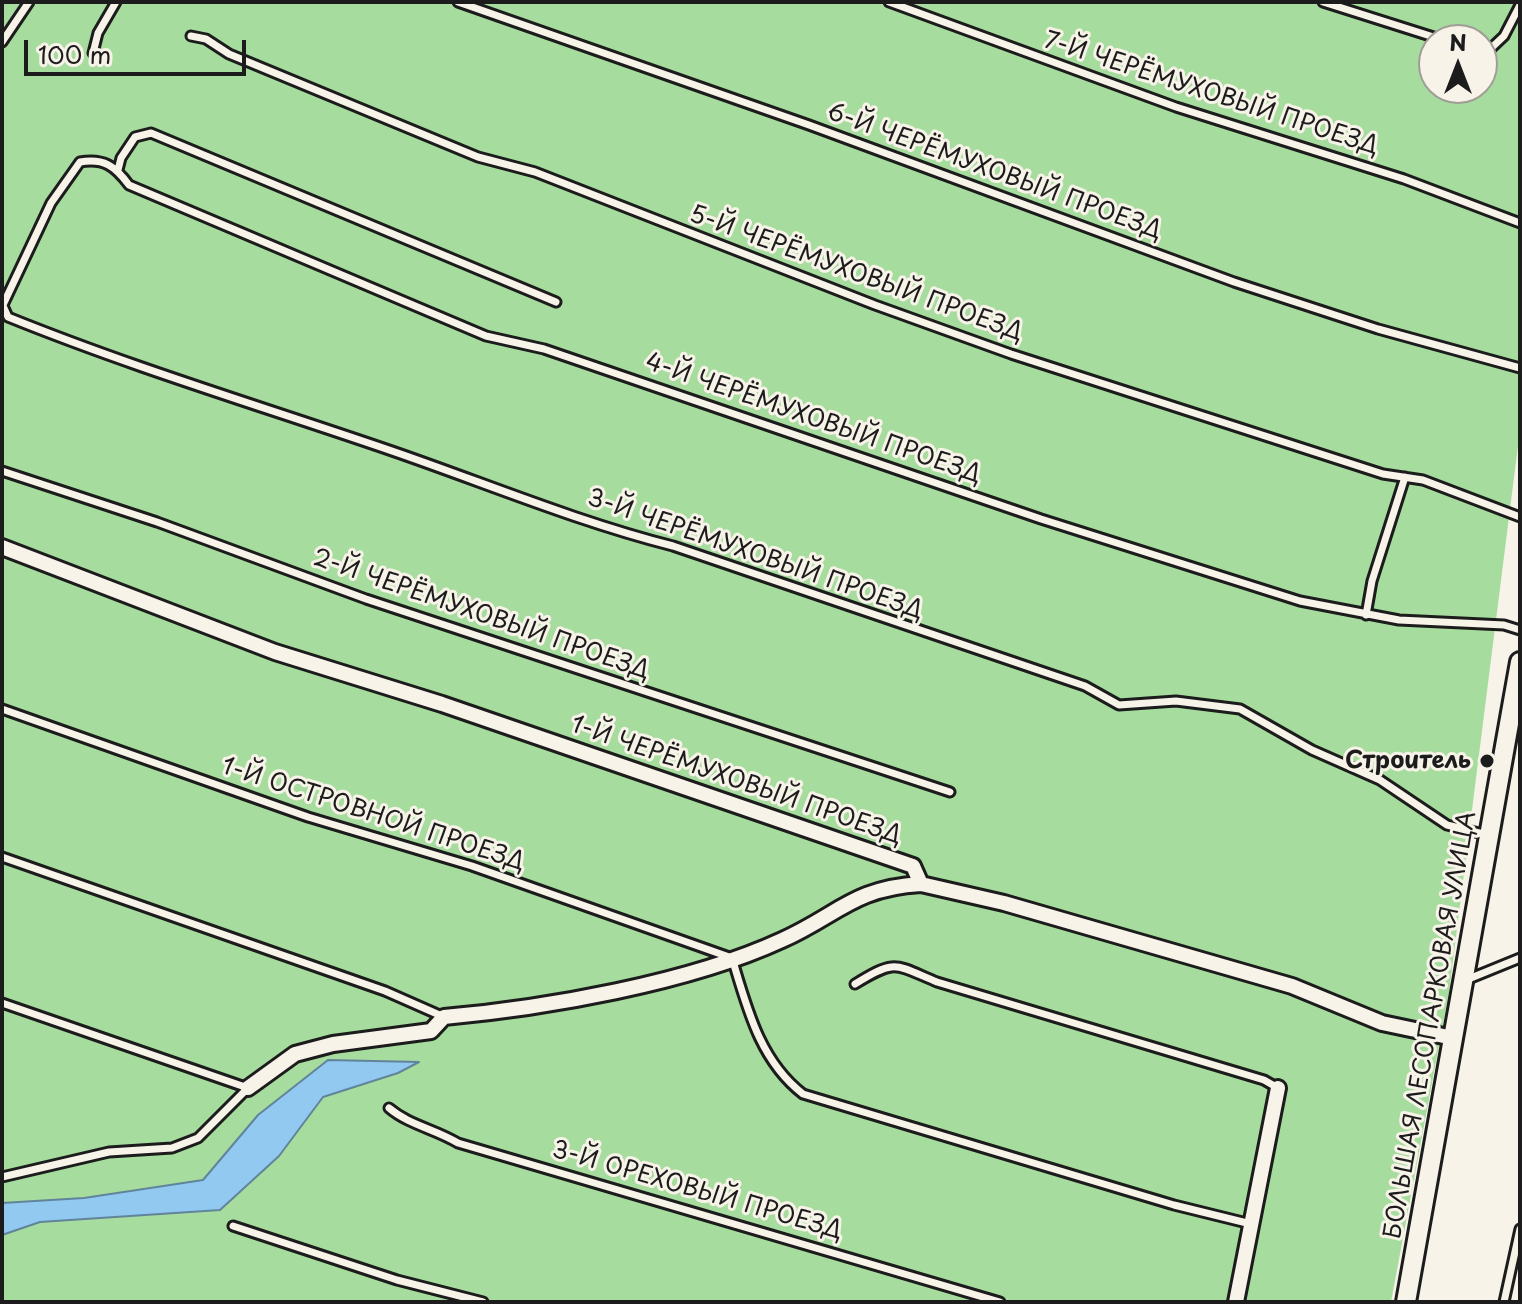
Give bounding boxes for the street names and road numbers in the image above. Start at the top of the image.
street label: 7-Й ЧЕРЁМУХОВЫЙ ПРОЕЗД [1040,26,1382,162]
street label: 6-Й ЧЕРЁМУХОВЫЙ ПРОЕЗД [823,98,1165,246]
street label: 5-Й ЧЕРЁМУХОВЫЙ ПРОЕЗД [685,200,1027,348]
street label: 4-Й ЧЕРЁМУХОВЫЙ ПРОЕЗД [641,348,985,490]
street label: 3-Й ЧЕРЁМУХОВЫЙ ПРОЕЗД [583,484,927,626]
street label: 2-Й ЧЕРЁМУХОВЫЙ ПРОЕЗД [309,544,653,686]
street label: 1-Й ЧЕРЁМУХОВЫЙ ПРОЕЗД [567,711,905,851]
street label: 1-Й ОСТРОВНОЙ ПРОЕЗД [218,752,528,878]
street label: БОЛЬШАЯ ЛЕСОПАРКОВАЯ УЛИЦА [1379,809,1483,1241]
street label: 3-Й ОРЕХОВЫЙ ПРОЕЗД [549,1136,845,1246]

